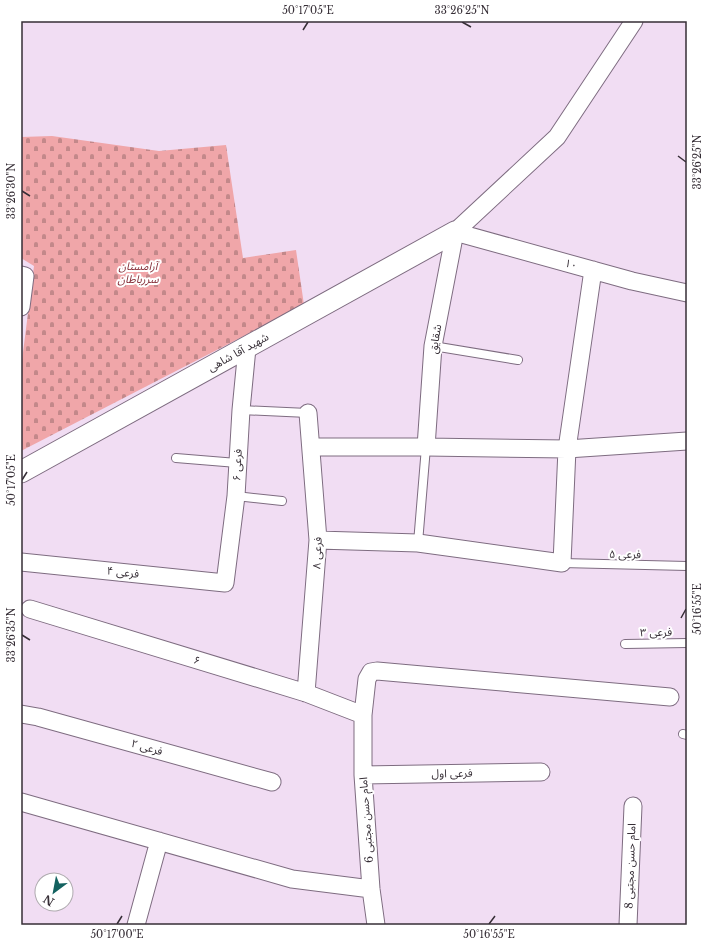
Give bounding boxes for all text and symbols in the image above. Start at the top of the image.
text: 50°17'05"E [282,4,334,17]
text: 33°26'25"N [434,4,490,17]
text: 33°26'25"N [691,134,704,190]
text: 33°26'30"N [5,163,18,219]
street label: ۱۰ [563,256,579,272]
park label: آرامستان سررباطان [117,259,160,286]
street label: شقایق [426,323,444,355]
street label: شهید آقا شاهی [205,329,271,375]
street label: فرعی ۶ [229,449,245,481]
text: 50°17'05"E [5,454,18,506]
street label: فرعی ۸ [309,537,325,569]
street label: فرعی ۵ [609,547,641,561]
street label: فرعی ۴ [106,563,140,581]
text: 50°16'55"E [691,583,704,635]
text: 33°26'35"N [5,607,18,663]
street label: فرعی ۳ [640,625,672,639]
street label: ۶ [192,652,202,668]
street label: فرعی ۲ [130,736,164,758]
street label: فرعی اول [431,766,473,780]
street label: امام حسن مجتبی 6 [356,776,377,863]
street label: امام حسن مجتبی 8 [622,823,639,909]
north arrow [34,872,74,912]
text: N [40,891,57,909]
text: 50°17'00"E [90,928,144,941]
text: 50°16'55"E [463,928,515,941]

